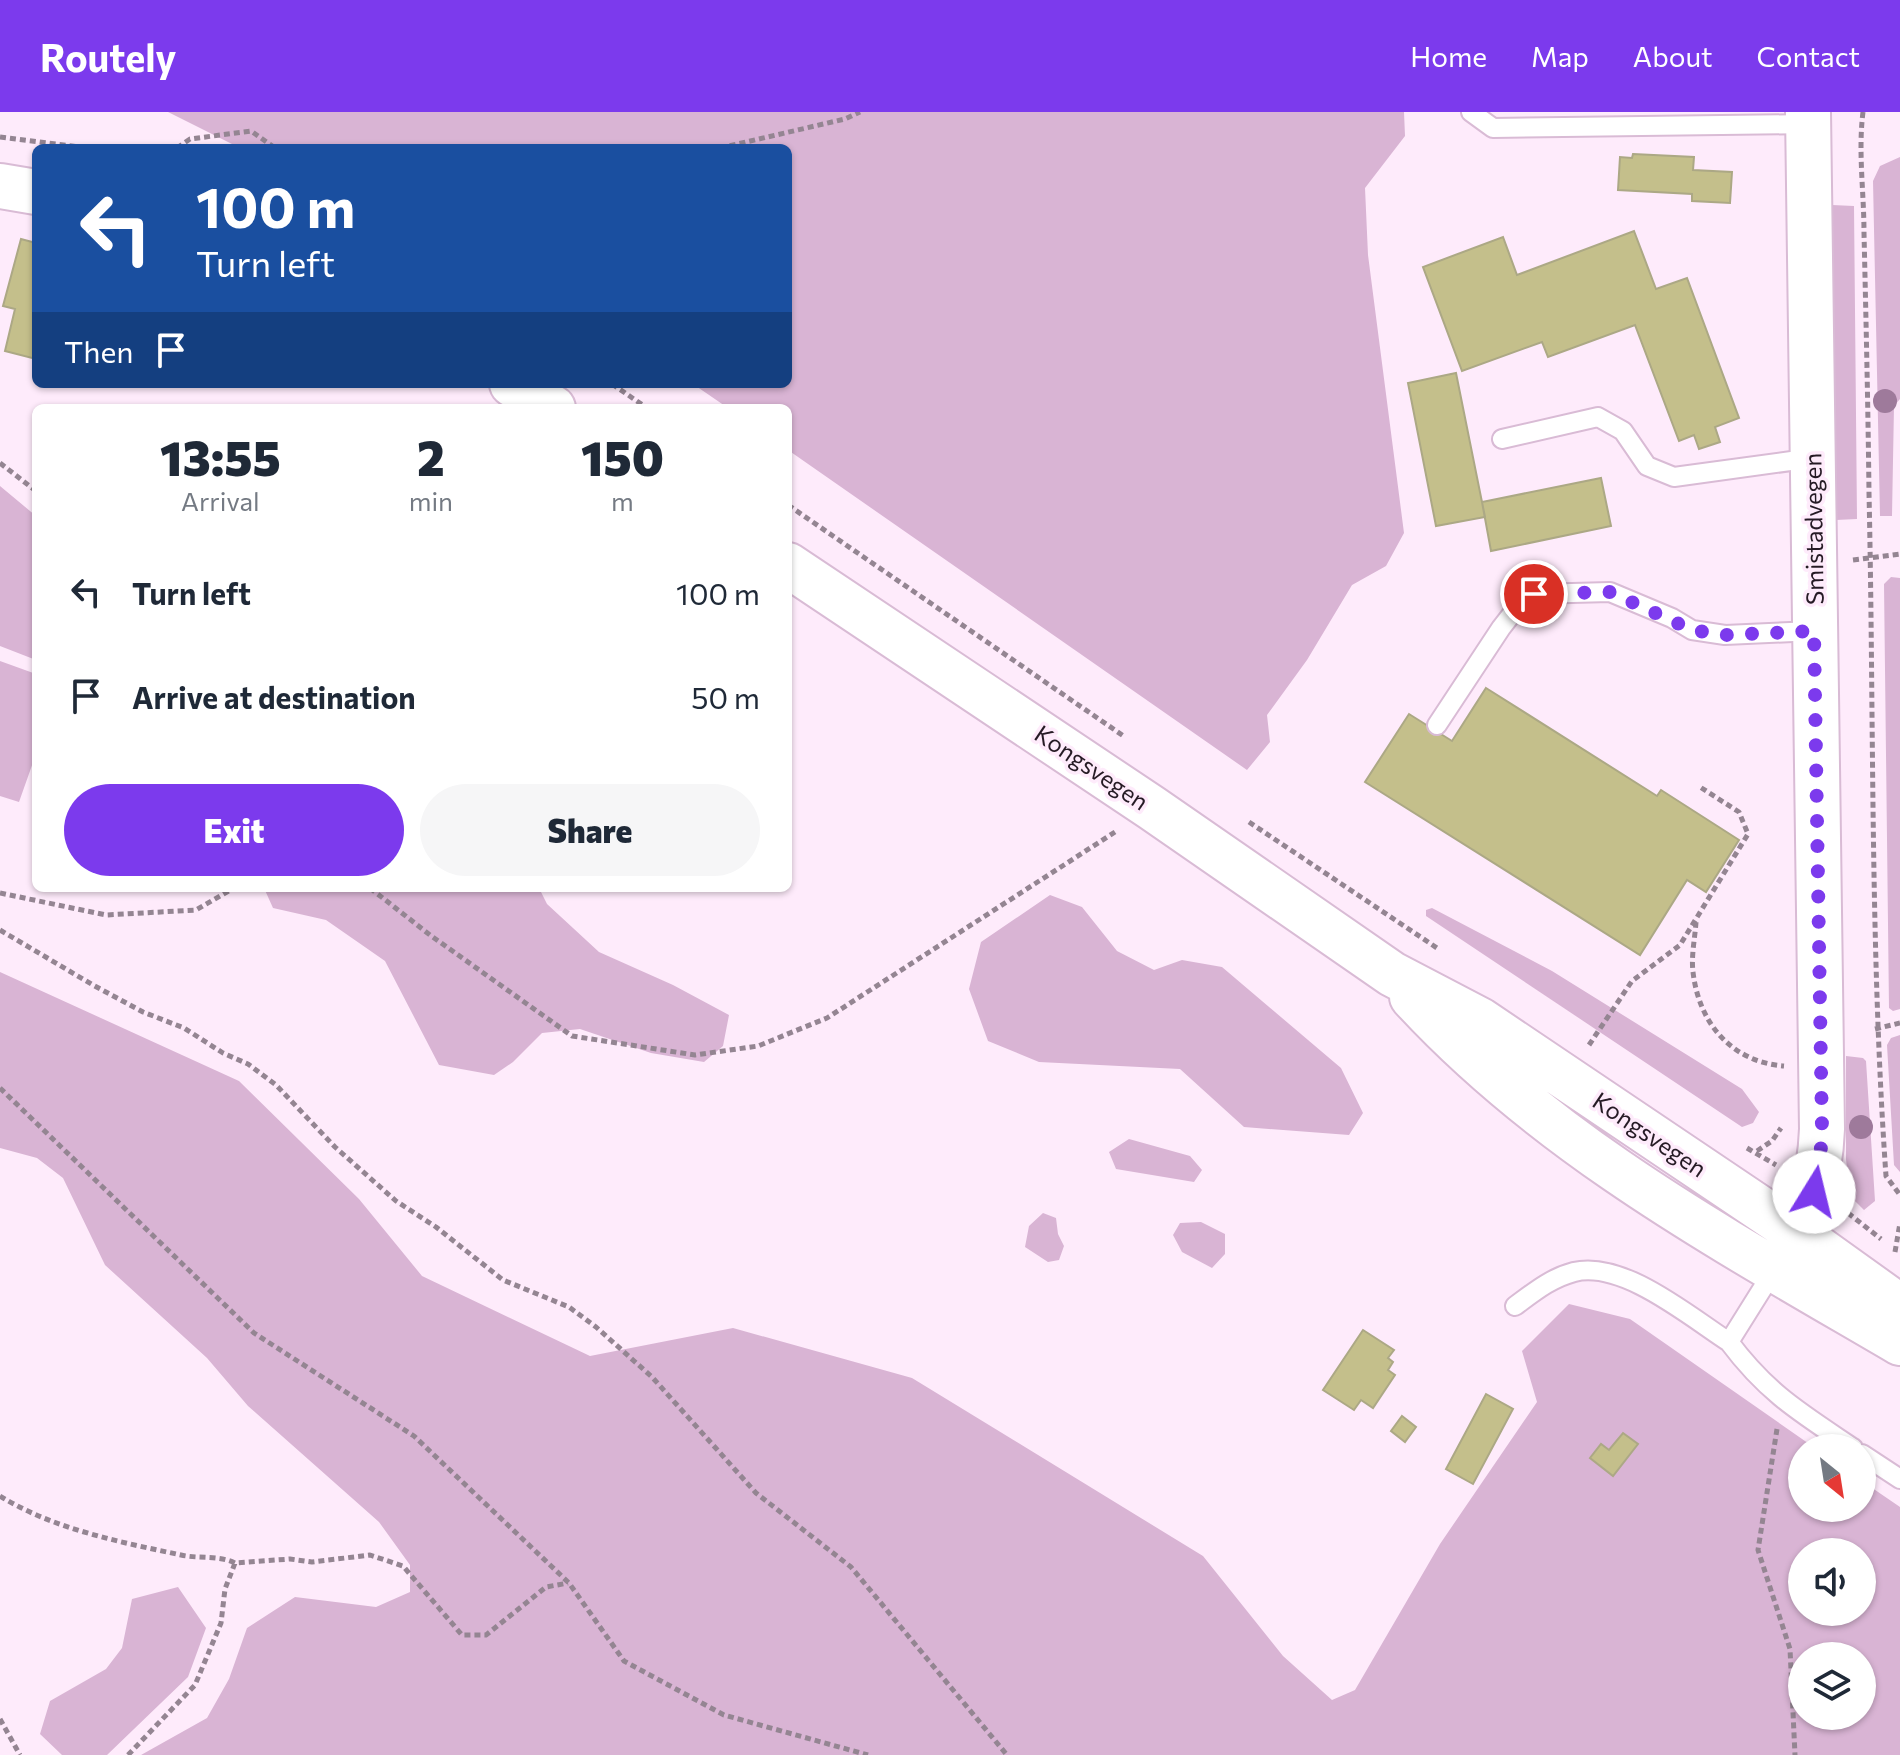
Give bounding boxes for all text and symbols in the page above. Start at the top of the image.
text: Routely [40,33,176,80]
text: Home [1410,39,1487,73]
text: Map [1531,39,1589,73]
text: About [1633,39,1713,73]
text: Contact [1757,39,1860,73]
text: 100 m [196,171,355,240]
icon: left [64,176,168,280]
text: Turn left [196,240,335,284]
icon: arrive [149,328,193,372]
text: Then [64,332,133,369]
text: 13:55 [160,427,281,486]
text: 2 [417,427,445,486]
text: 150 [581,427,664,486]
street label: Smistadvegen [1797,453,1829,605]
text: Arrival [181,485,260,516]
text: min [409,485,453,516]
text: m [611,485,634,516]
pin [1500,560,1568,628]
icon: left [64,570,108,614]
icon: arrive [1512,572,1556,616]
text: Turn left [132,574,251,611]
text: 100 m [676,574,760,611]
icon: arrive [64,674,108,718]
text: Arrive at destination [132,678,416,715]
text: 50 m [691,678,760,715]
street label: Kongsvegen [1030,718,1154,816]
button: Exit [64,784,404,876]
button: Share [420,784,760,876]
street label: Kongsvegen [1588,1085,1712,1183]
position arrow [1772,1150,1856,1234]
north arrow [1788,1434,1876,1522]
map controls [1788,1434,1876,1730]
button: sound [1788,1538,1876,1626]
button: layers [1788,1642,1876,1730]

